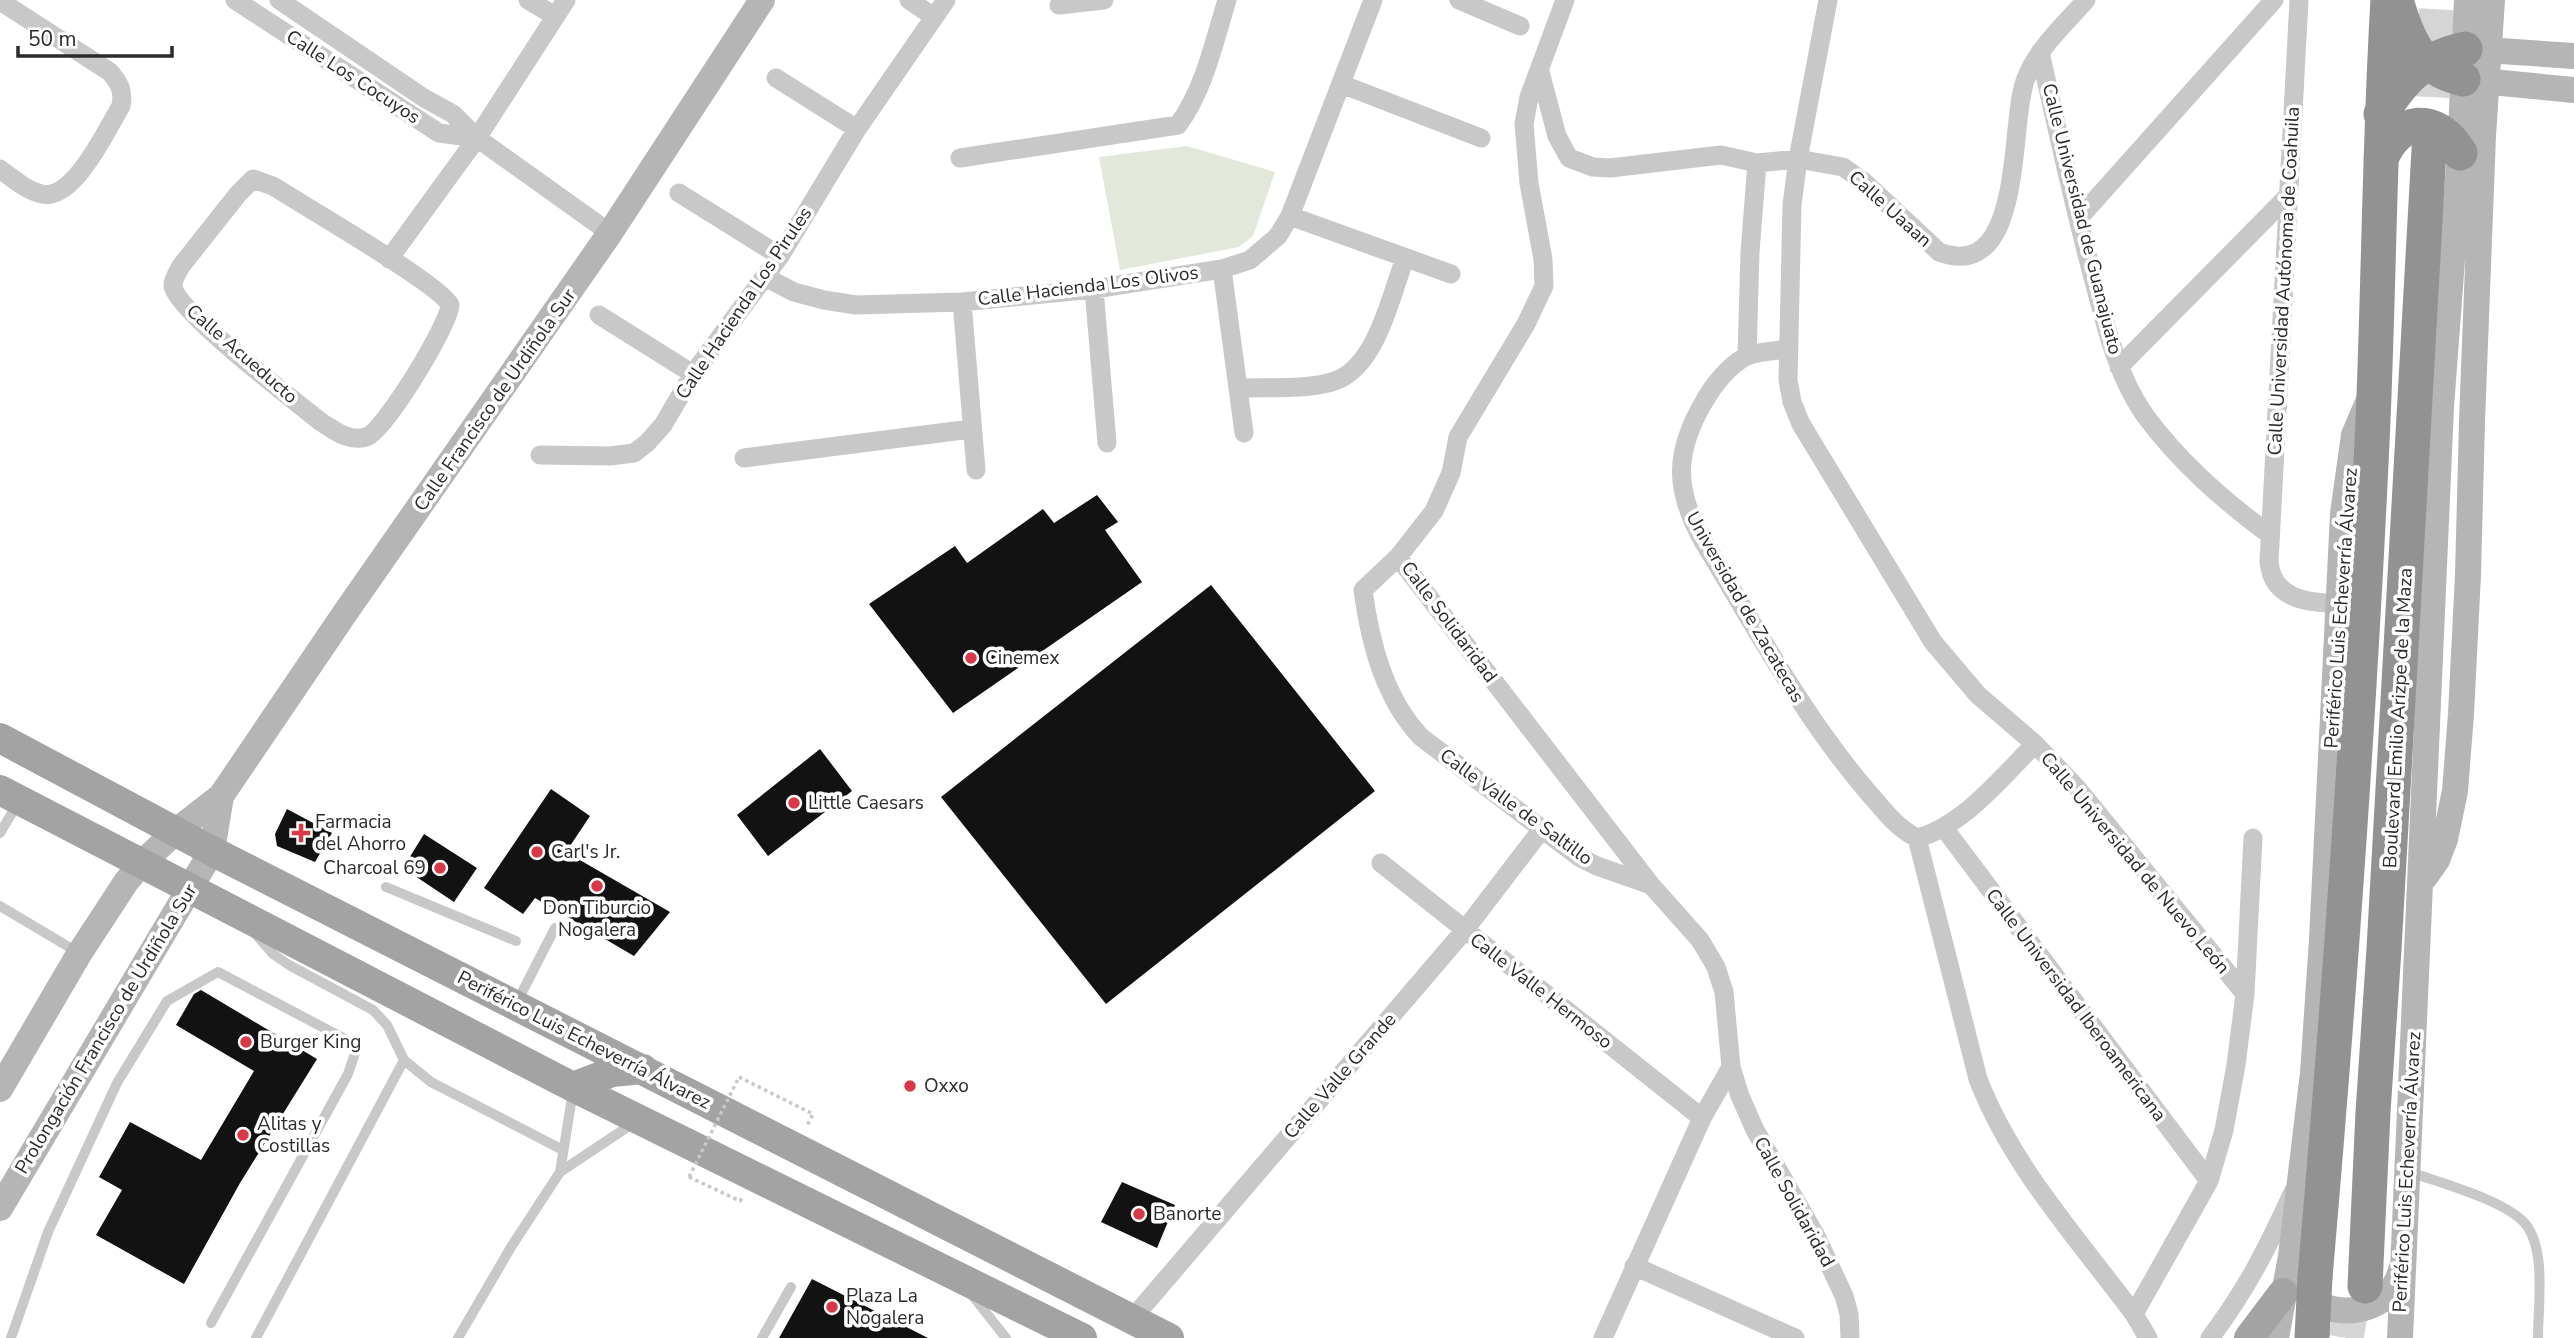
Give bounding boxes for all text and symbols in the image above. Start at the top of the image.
scale bar [18,14,172,58]
street label: Calle Los Cocuyos [281,24,425,130]
text: 50 m [28,25,77,53]
street label: Calle Universidad de Guanajuato [2036,81,2128,357]
street label: Calle Universidad Autónoma de Coahuila [2262,106,2306,456]
street label: Calle Uaaan [1843,165,1937,253]
street label: Calle Hacienda Los Pirules [670,202,818,404]
street label: Calle Hacienda Los Olivos [976,260,1200,312]
street label: Calle Francisco de Urdiñola Sur [408,283,582,516]
street label: Calle Acueducto [181,298,303,410]
street label: Periférico Luis Echeverría Álvarez [2318,467,2364,749]
street label: Universidad de Zacatecas [1680,507,1810,707]
street label: Calle Solidaridad [1395,556,1503,688]
street label: Boulevard Emilio Arizpe de la Maza [2377,567,2419,869]
place label: Cinemex [985,645,1059,671]
marker: Cinemex [963,650,979,666]
street label: Calle Valle de Saltillo [1434,743,1598,871]
street label: Calle Universidad de Nuevo León [2034,746,2236,980]
place label: Little Caesars [808,790,924,816]
marker: Little Caesars [786,795,802,811]
place label: Farmacia del Ahorro [315,809,406,857]
marker: Farmacia del Ahorro [293,825,309,841]
place label: Carl's Jr. [551,839,620,865]
marker: Carl's Jr. [529,844,545,860]
place label: Charcoal 69 [323,855,426,881]
marker: Charcoal 69 [432,860,448,876]
marker: Don Tiburcio Nogalera [589,878,605,894]
street label: Prolongación Francisco de Urdiñola Sur [9,879,203,1179]
street label: Calle Universidad Iberoamericana [1980,883,2172,1127]
place label: Don Tiburcio Nogalera [543,895,651,943]
street label: Calle Valle Hermoso [1464,927,1618,1055]
street label: Periférico Luis Echeverría Álvarez [453,965,715,1116]
street label: Calle Valle Grande [1278,1007,1402,1145]
place label: Burger King [260,1029,361,1055]
street label: Periférico Luis Echeverría Álvarez [2387,1031,2427,1313]
marker: Burger King [238,1034,254,1050]
place label: Oxxo [924,1073,969,1099]
marker: Oxxo [902,1078,918,1094]
place label: Alitas y Costillas [257,1111,330,1159]
marker: Alitas y Costillas [235,1127,251,1143]
street label: Calle Solidaridad [1747,1132,1841,1272]
place label: Banorte [1153,1201,1221,1227]
marker: Banorte [1131,1206,1147,1222]
place label: Plaza La Nogalera [846,1283,924,1331]
marker: Plaza La Nogalera [824,1299,840,1315]

